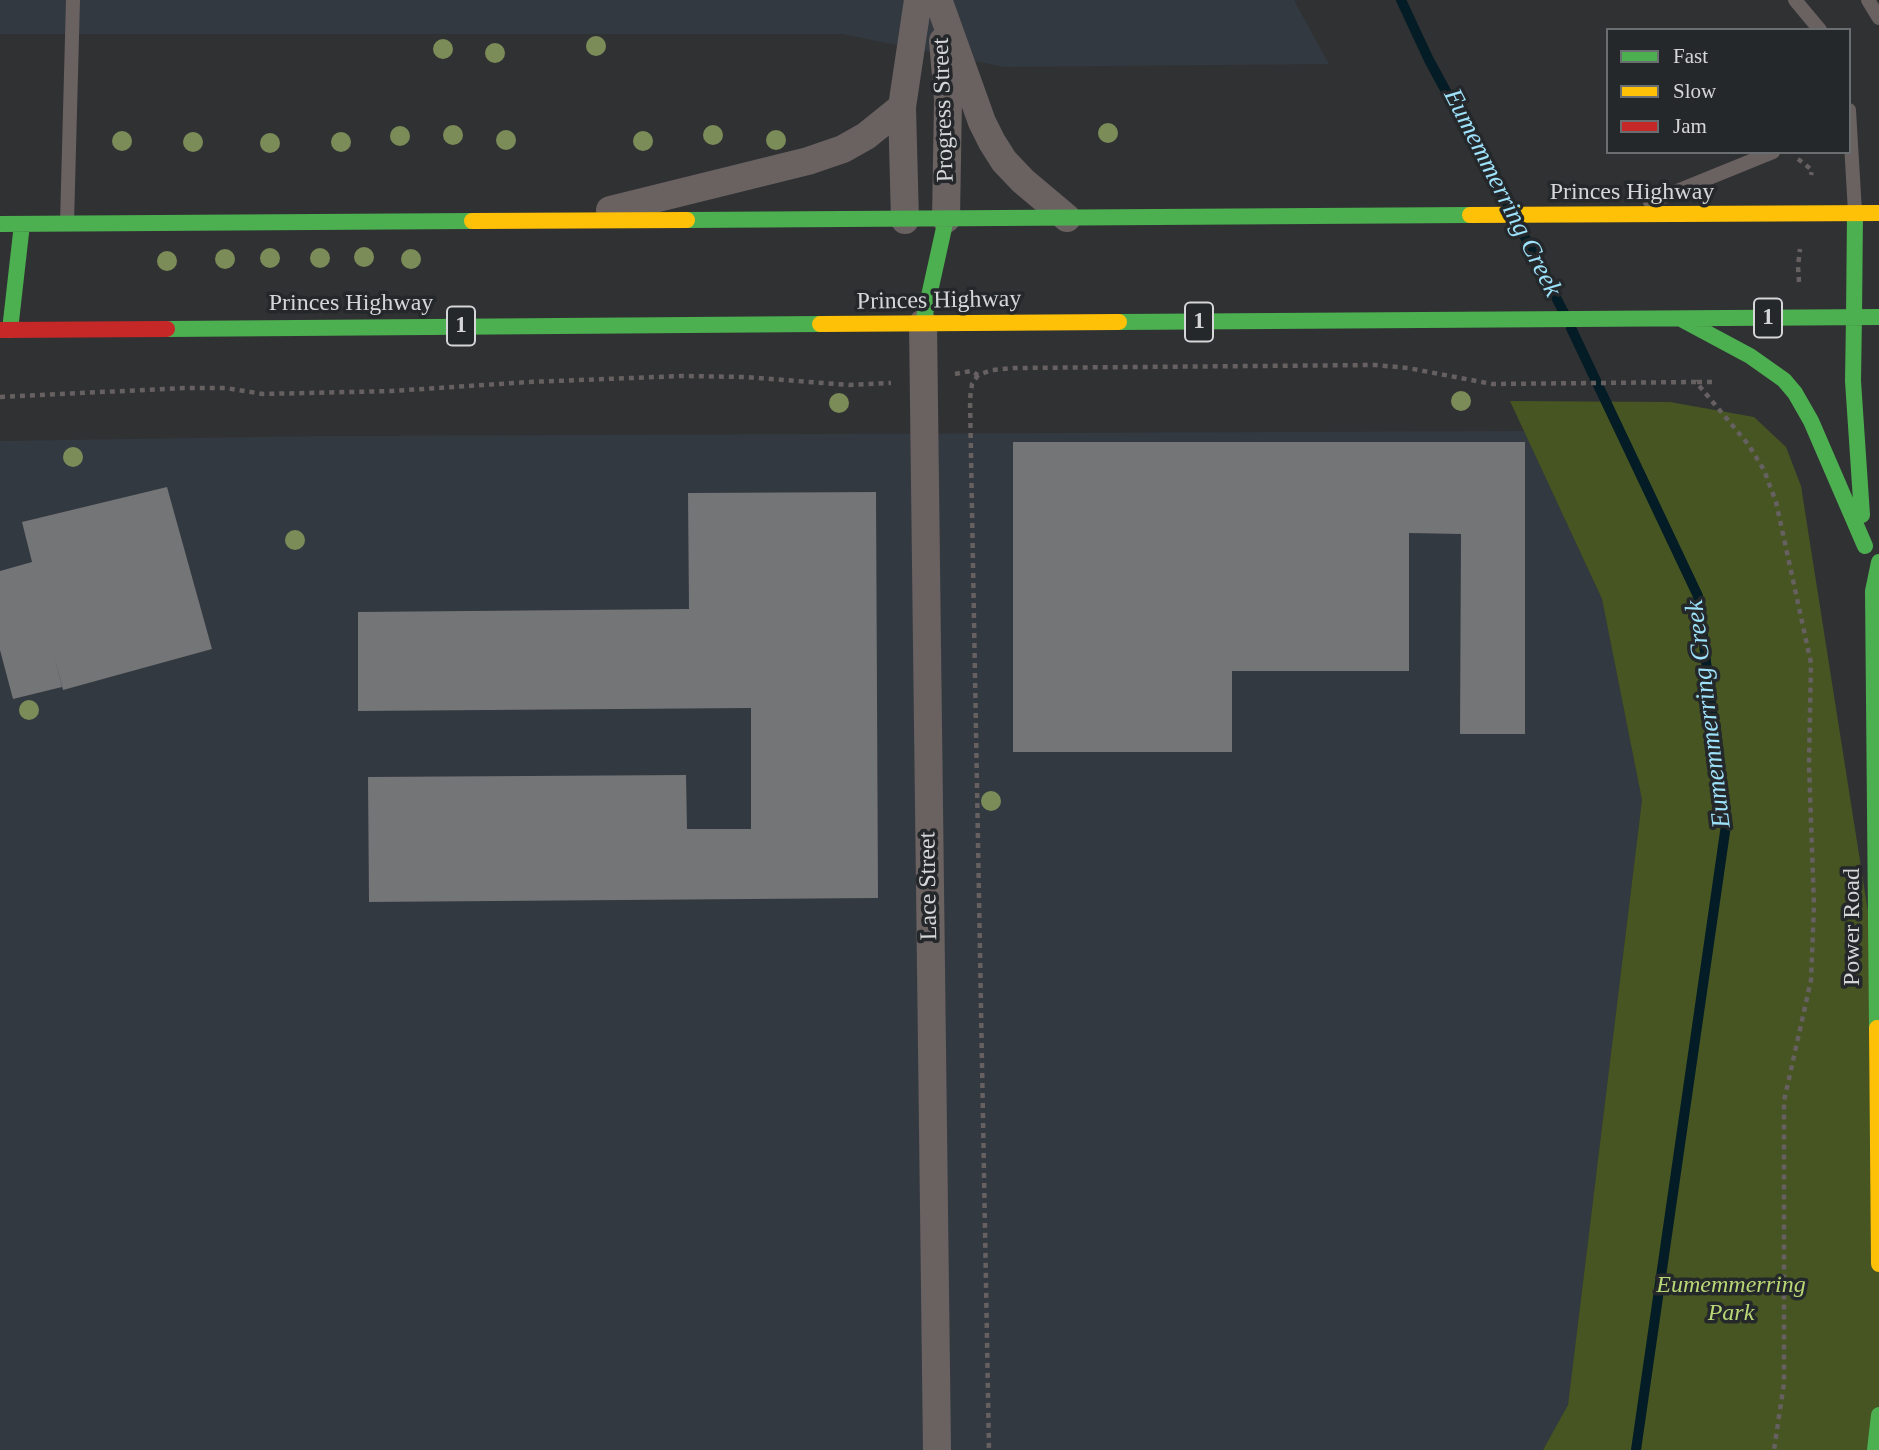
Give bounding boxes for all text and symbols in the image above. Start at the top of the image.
legend [1606,28,1851,154]
street label: Progress Street [927,37,961,183]
text: Fast [1673,44,1708,68]
text: Slow [1673,79,1716,103]
water label: Eumemmerring Creek [1436,84,1568,302]
text: Jam [1673,114,1707,138]
street label: Princes Highway [1550,179,1714,207]
street label: Princes Highway [856,285,1022,317]
street label: Princes Highway [269,290,433,318]
road number: 1 [1754,298,1782,338]
road number: 1 [1185,302,1213,342]
road number: 1 [447,306,475,346]
water label: Eumemmerring Creek [1680,598,1738,830]
street label: Lace Street [914,831,944,941]
street label: Power Road [1839,868,1867,986]
park label: Eumemmerring Park [1656,1272,1806,1328]

